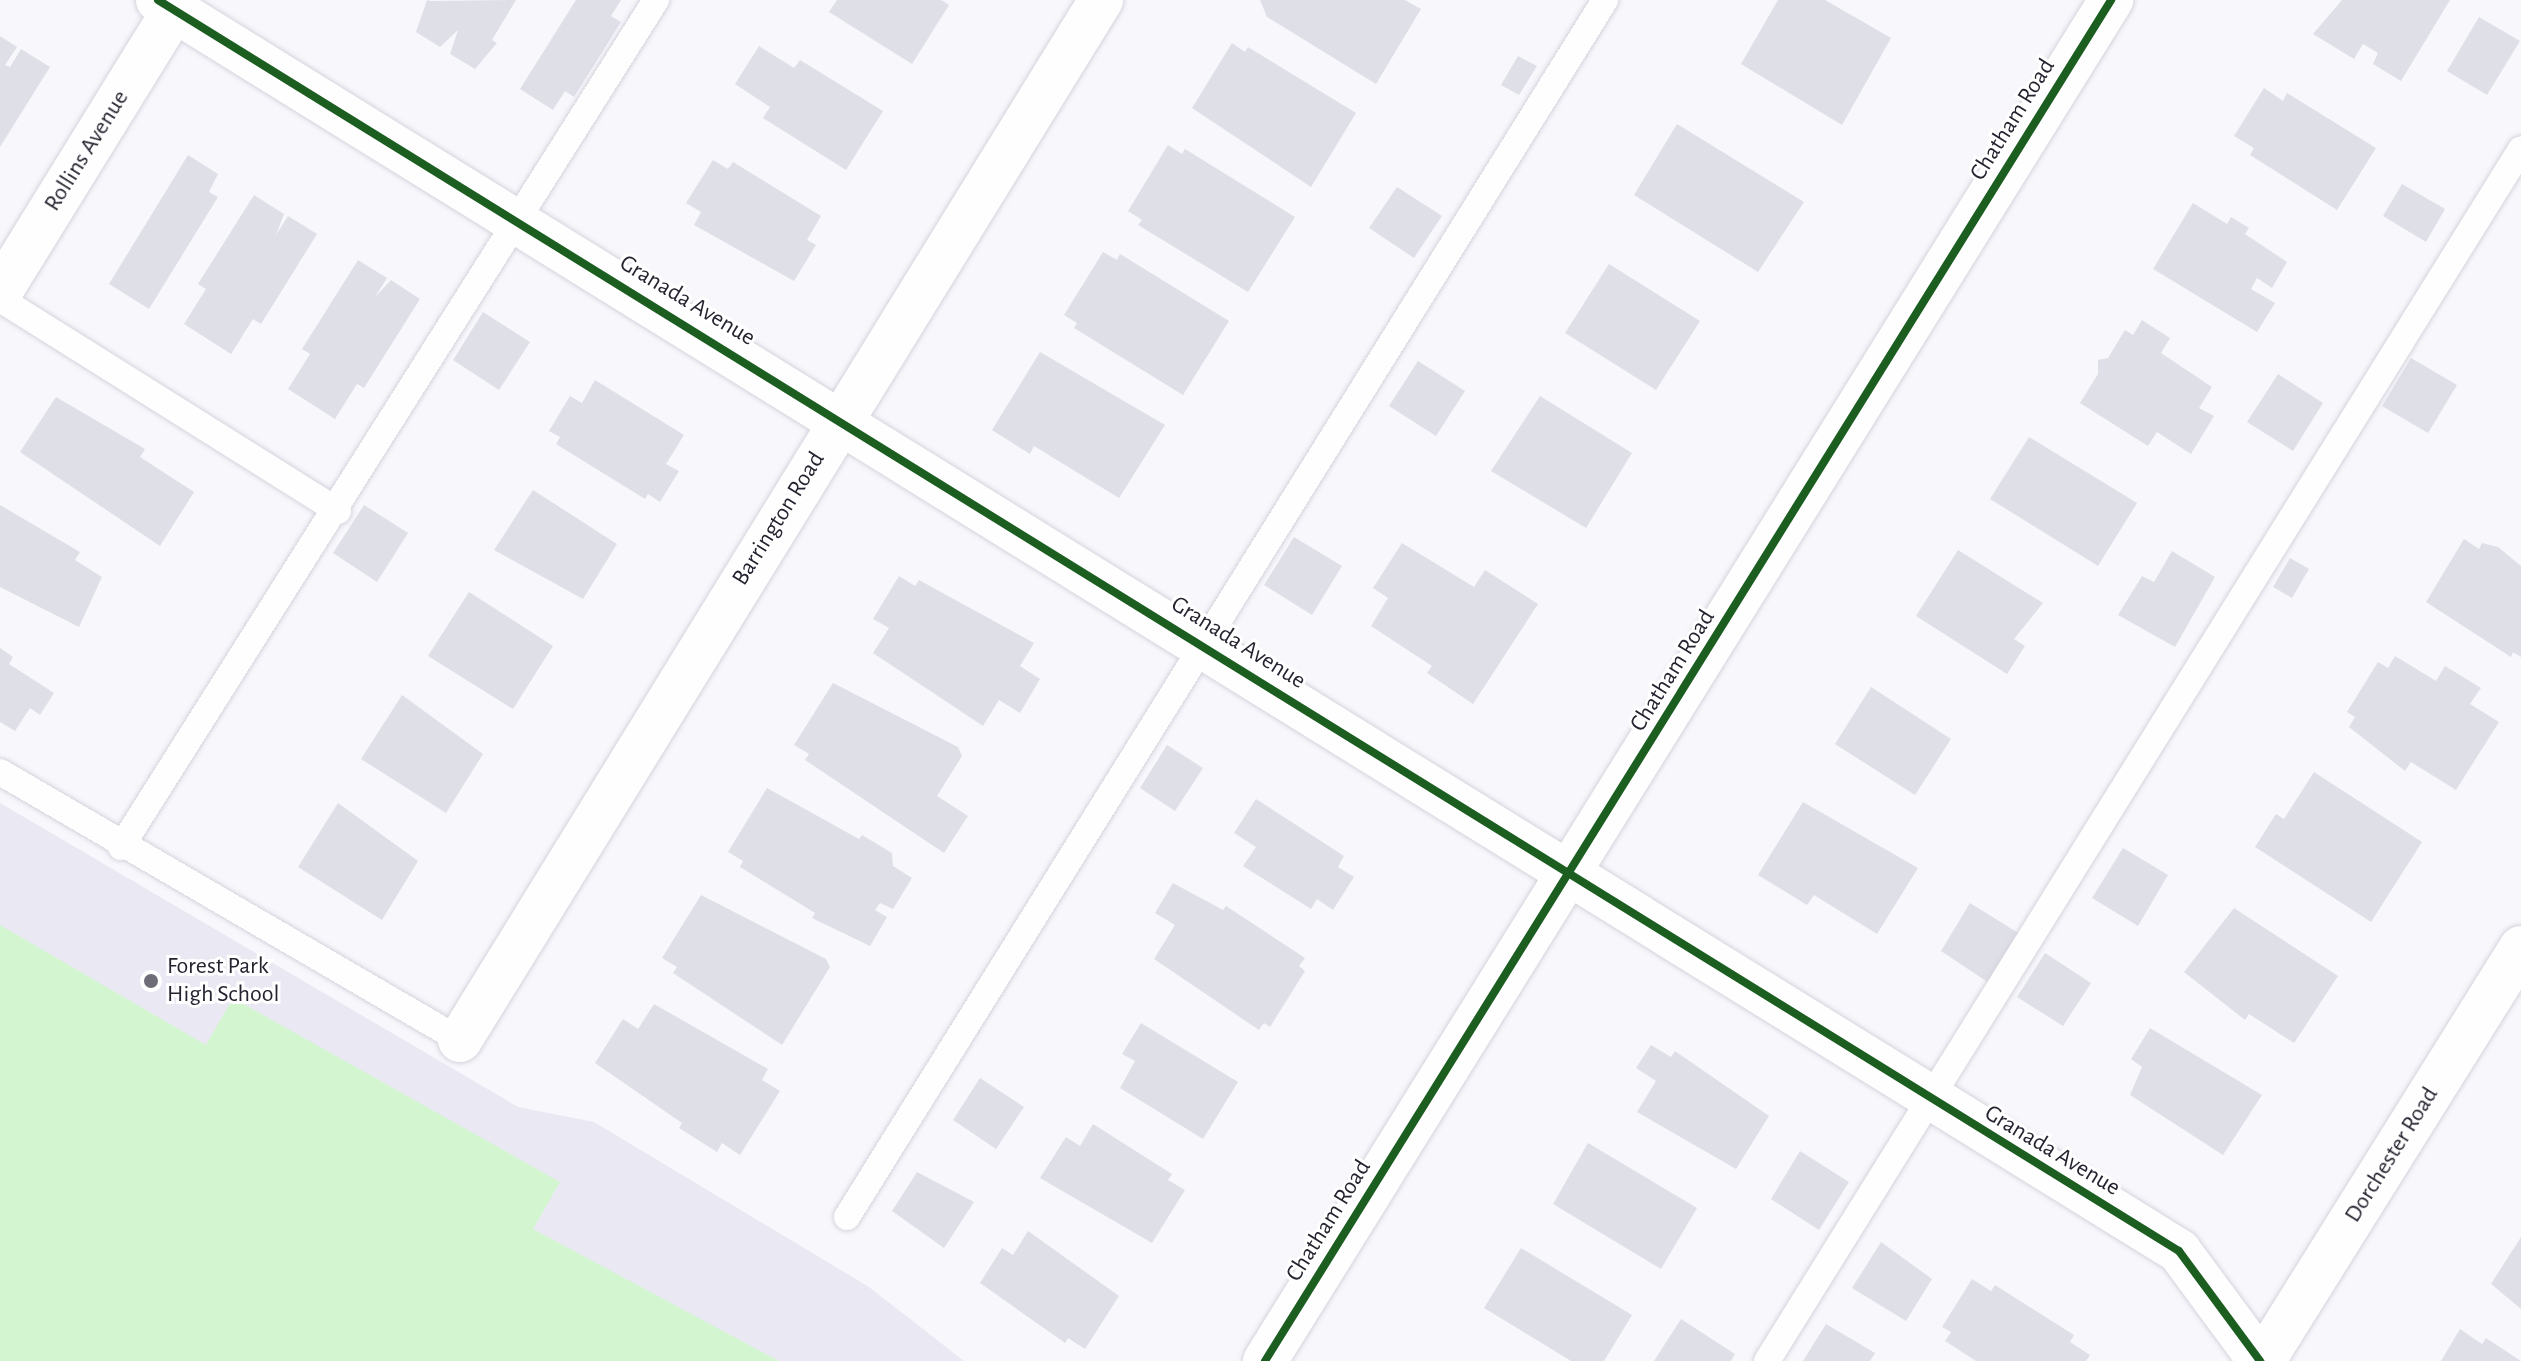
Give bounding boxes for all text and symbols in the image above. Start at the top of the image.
street label: Chatham Road [1964,54,2062,186]
street label: Rollins Avenue [38,85,136,217]
street label: Granada Avenue [614,249,760,353]
street label: Barrington Road [726,447,832,591]
street label: Granada Avenue [1165,590,1311,696]
street label: Chatham Road [1624,605,1722,737]
place label: Forest Park High School [167,953,279,1009]
marker: Forest Park High School [142,972,160,990]
street label: Dorchester Road [2339,1082,2445,1228]
street label: Granada Avenue [1979,1099,2125,1203]
street label: Chatham Road [1280,1155,1378,1287]

